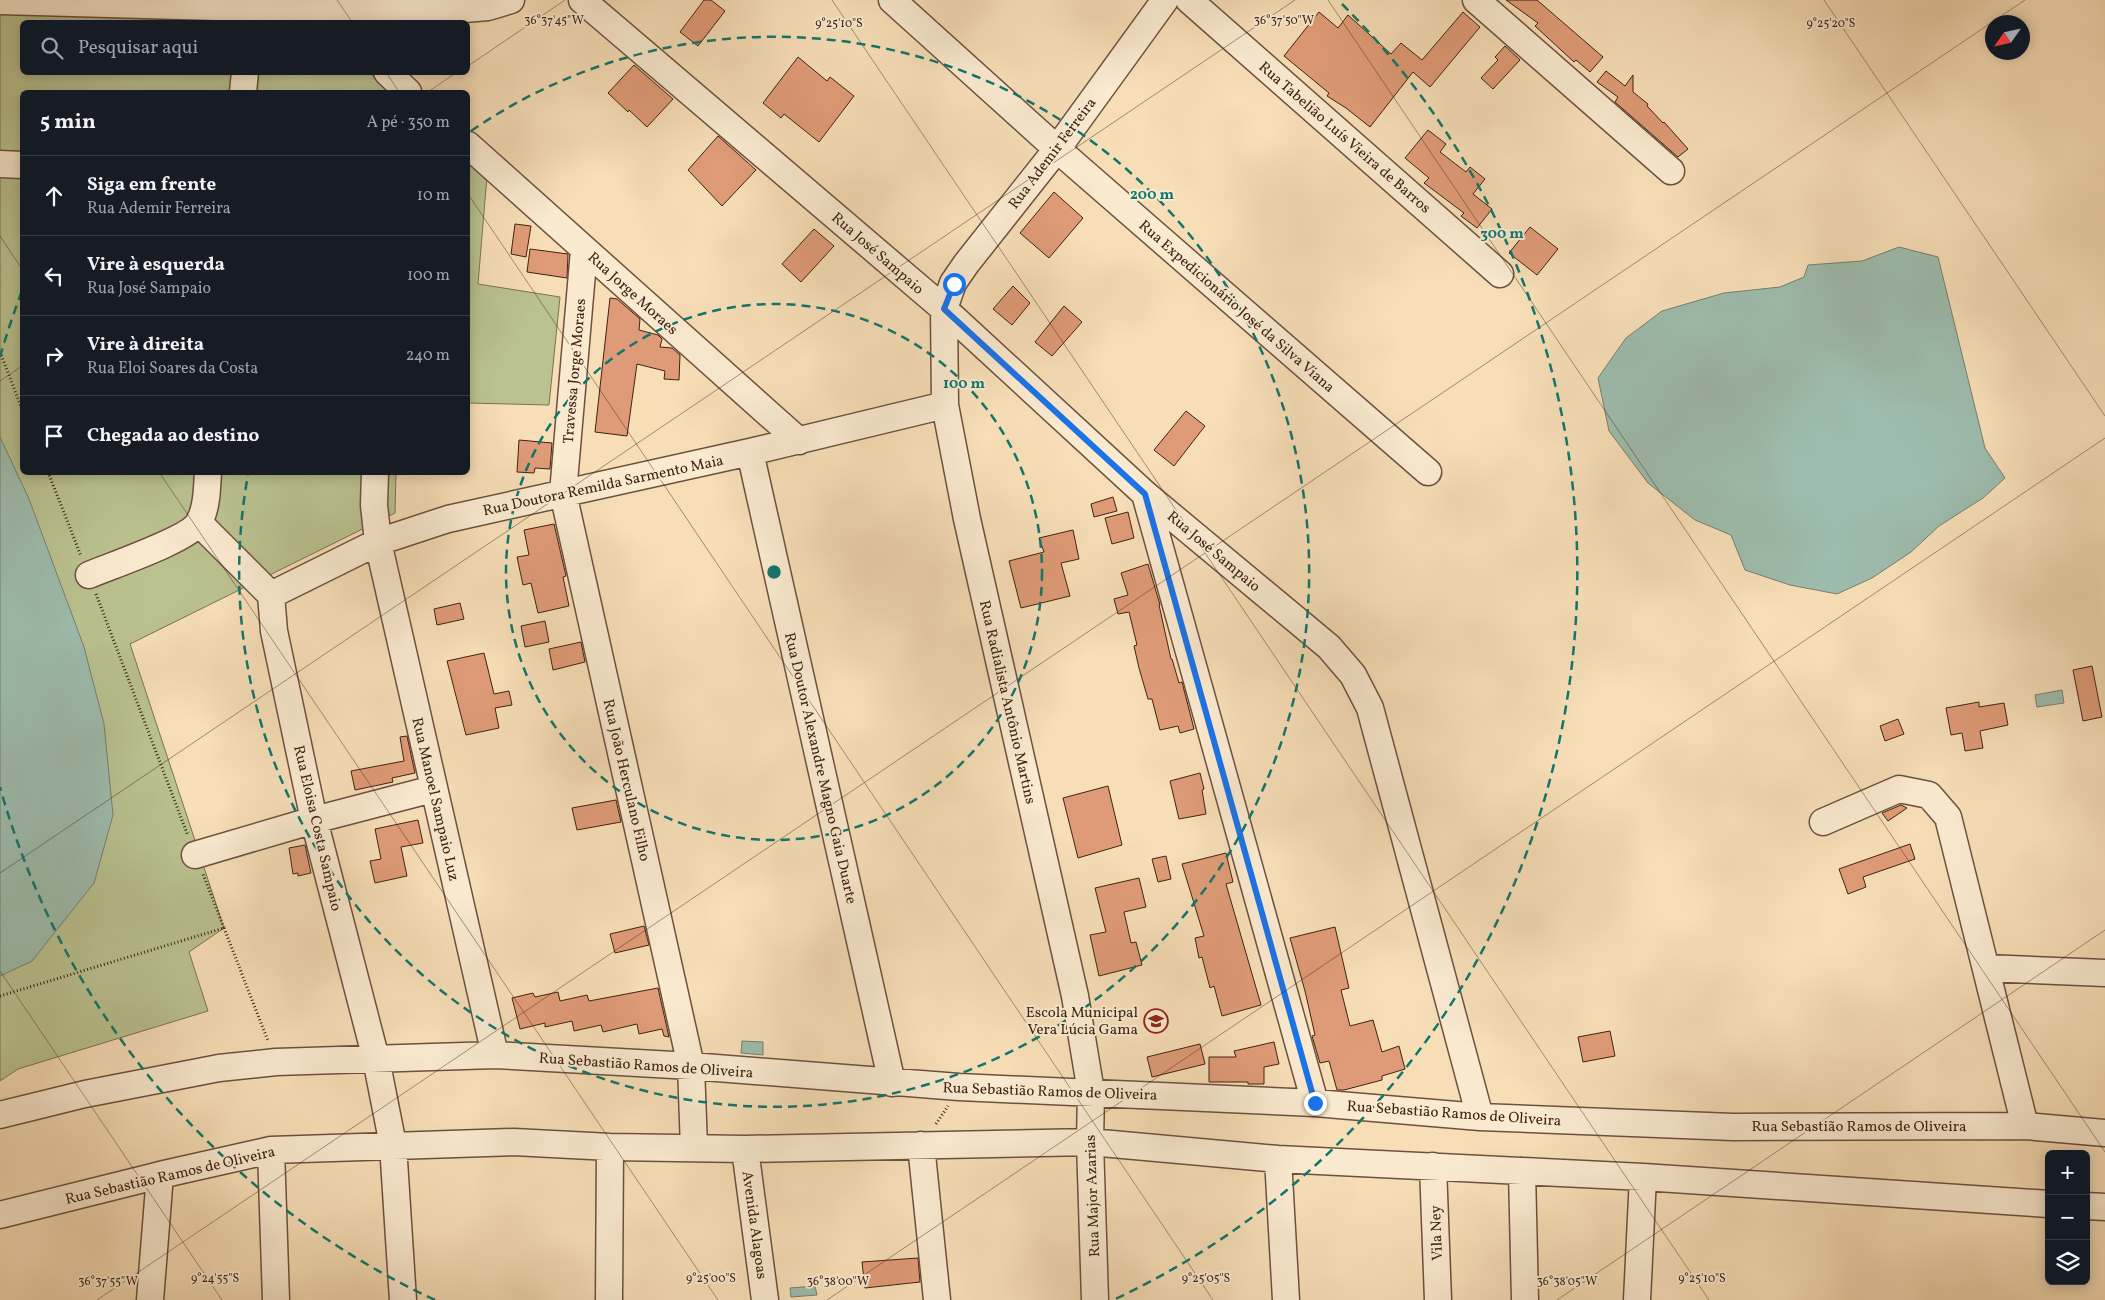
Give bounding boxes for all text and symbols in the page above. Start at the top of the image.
text: 36°37'45"W [524,13,584,29]
text: 36°37'50"W [1254,13,1314,29]
north arrow [1985,15,2030,60]
text: 9°25'10"S [815,16,863,32]
text: 9°25'20"S [1807,16,1855,32]
search box [20,20,470,75]
icon: search [38,34,66,62]
text: Pesquisar aqui [78,35,198,61]
street label: Rua Tabelião Luís Vieira de Barros [1253,57,1435,219]
street label: Rua Ademir Ferreira [1004,94,1102,214]
text: 5 min [40,108,96,137]
text: A pé · 350 m [367,112,450,134]
text: Siga em frente [87,172,216,198]
icon: ahead [40,182,68,210]
text: 10 m [417,185,450,207]
text: 200 m [1130,185,1174,206]
text: Rua Ademir Ferreira [87,198,231,220]
street label: Rua José Sampaio [826,208,928,300]
street label: Rua Expedicionário José da Silva Viana [1133,216,1339,398]
text: 300 m [1480,224,1524,245]
street label: Rua Jorge Moraes [582,248,682,340]
text: Vire à esquerda [87,252,225,278]
icon: left [40,262,68,290]
text: 100 m [407,265,450,287]
route start [943,273,966,296]
text: Rua José Sampaio [87,278,211,300]
street label: Travessa Jorge Moraes [559,298,592,445]
text: Vire à direita [87,332,204,358]
icon: right [40,342,68,370]
text: 240 m [406,345,450,367]
text: Rua Eloi Soares da Costa [87,358,258,380]
text: 100 m [943,374,986,395]
icon: arrive [40,422,68,450]
text: Chegada ao destino [87,423,259,449]
street label: Rua Doutora Remilda Sarmento Maia [481,451,726,522]
street label: Rua José Sampaio [1162,507,1264,598]
centre of rings [765,563,783,581]
street label: Rua Radialista Antônio Martins [973,598,1040,806]
street label: Rua Doutor Alexandre Magno Gaia Duarte [778,631,861,906]
street label: Rua João Herculano Filho [597,697,654,864]
street label: Rua Manoel Sampaio Luz [406,716,464,883]
street label: Rua Eloisa Costa Sampaio [287,743,346,913]
place label: Escola Municipal Vera Lúcia Gama [1026,1003,1138,1041]
school or university icon: Escola Municipal Vera Lúcia Gama [1143,1008,1169,1034]
street label: Rua Sebastião Ramos de Oliveira [538,1049,754,1084]
street label: Rua Sebastião Ramos de Oliveira [942,1078,1158,1107]
route end [1304,1092,1327,1115]
street label: Rua Sebastião Ramos de Oliveira [1346,1097,1562,1132]
street label: Rua Sebastião Ramos de Oliveira [1752,1117,1967,1138]
street label: Rua Major Azarias [1081,1134,1106,1257]
street label: Rua Sebastião Ramos de Oliveira [63,1142,277,1211]
map controls [2045,1150,2090,1285]
button: + [2045,1150,2090,1195]
street label: Avenida Alagoas [736,1170,771,1281]
button: − [2045,1195,2090,1240]
street label: Vila Ney [1426,1205,1449,1261]
button: layers [2045,1240,2090,1285]
text: 9°24'55"S [191,1271,239,1287]
text: 9°25'00"S [686,1271,736,1287]
text: 9°25'05"S [1182,1271,1230,1287]
text: 9°25'10"S [1678,1271,1726,1287]
text: 36°37'55"W [78,1274,138,1290]
text: 36°38'00"W [807,1274,869,1290]
text: 36°38'05"W [1537,1274,1597,1290]

